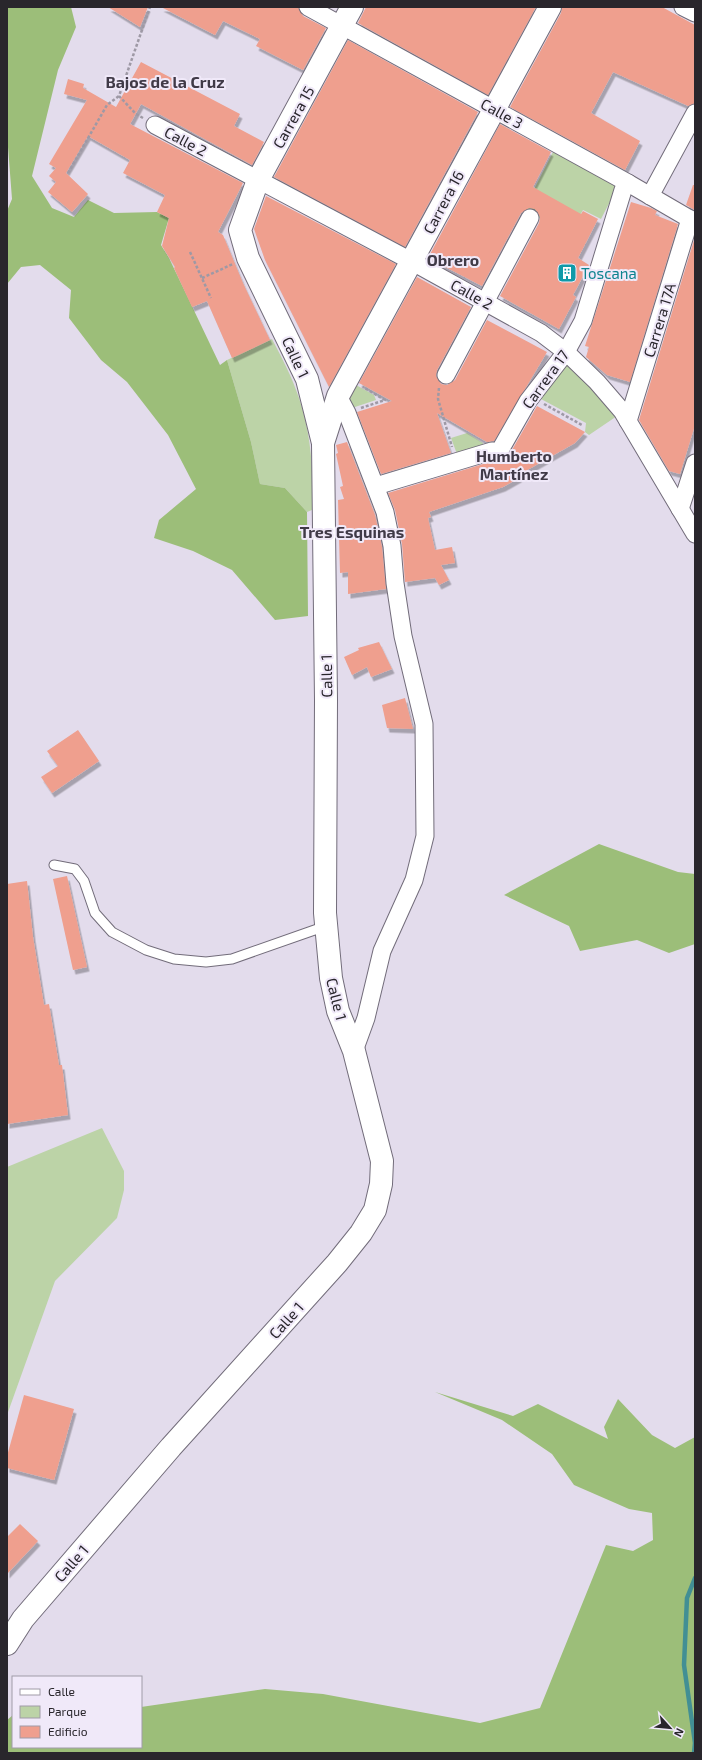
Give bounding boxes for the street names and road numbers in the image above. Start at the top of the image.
street label: Carrera 15 [269,83,317,151]
street label: Calle 3 [478,94,526,132]
street label: Calle 2 [162,122,210,160]
street label: Carrera 16 [419,167,467,237]
street label: Calle 2 [448,275,496,313]
street label: Carrera 17A [639,280,679,359]
street label: Calle 1 [279,334,313,380]
street label: Carrera 17 [518,346,572,412]
street label: Calle 1 [317,654,335,698]
street label: Calle 1 [323,976,351,1022]
street label: Calle 1 [265,1298,307,1342]
street label: Calle 1 [50,1541,92,1585]

